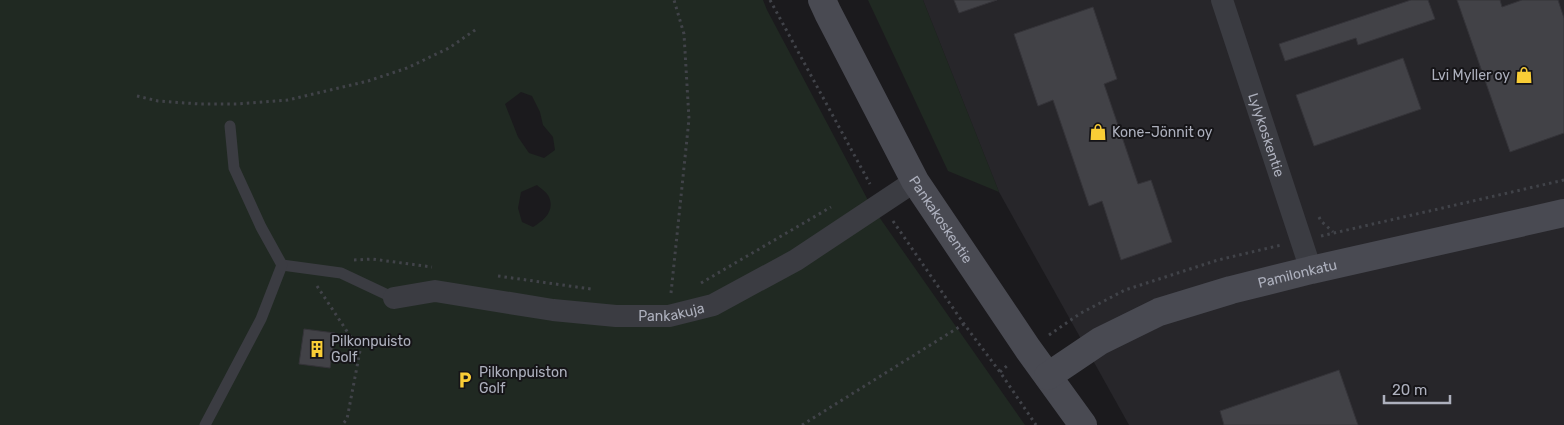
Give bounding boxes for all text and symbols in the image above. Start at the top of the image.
shop icon: Lvi Myller oy [1514,65,1534,85]
place label: Lvi Myller oy [1431,67,1510,84]
street label: Lylykoskentie [1244,91,1288,179]
shop icon: Kone-Jönnit oy [1088,122,1108,142]
place label: Kone-Jönnit oy [1112,124,1213,141]
street label: Pankakoskentie [905,173,976,267]
street label: Pamilonkatu [1256,256,1339,292]
street label: Pankakuja [638,299,706,325]
place label: Pilkonpuisto Golf [331,333,411,366]
building icon: Pilkonpuisto Golf [307,339,327,359]
place label: Pilkonpuiston Golf [479,364,567,397]
parking icon: Pilkonpuiston Golf [455,370,475,390]
scale bar [1384,372,1450,404]
text: 20 m [1392,381,1427,399]

